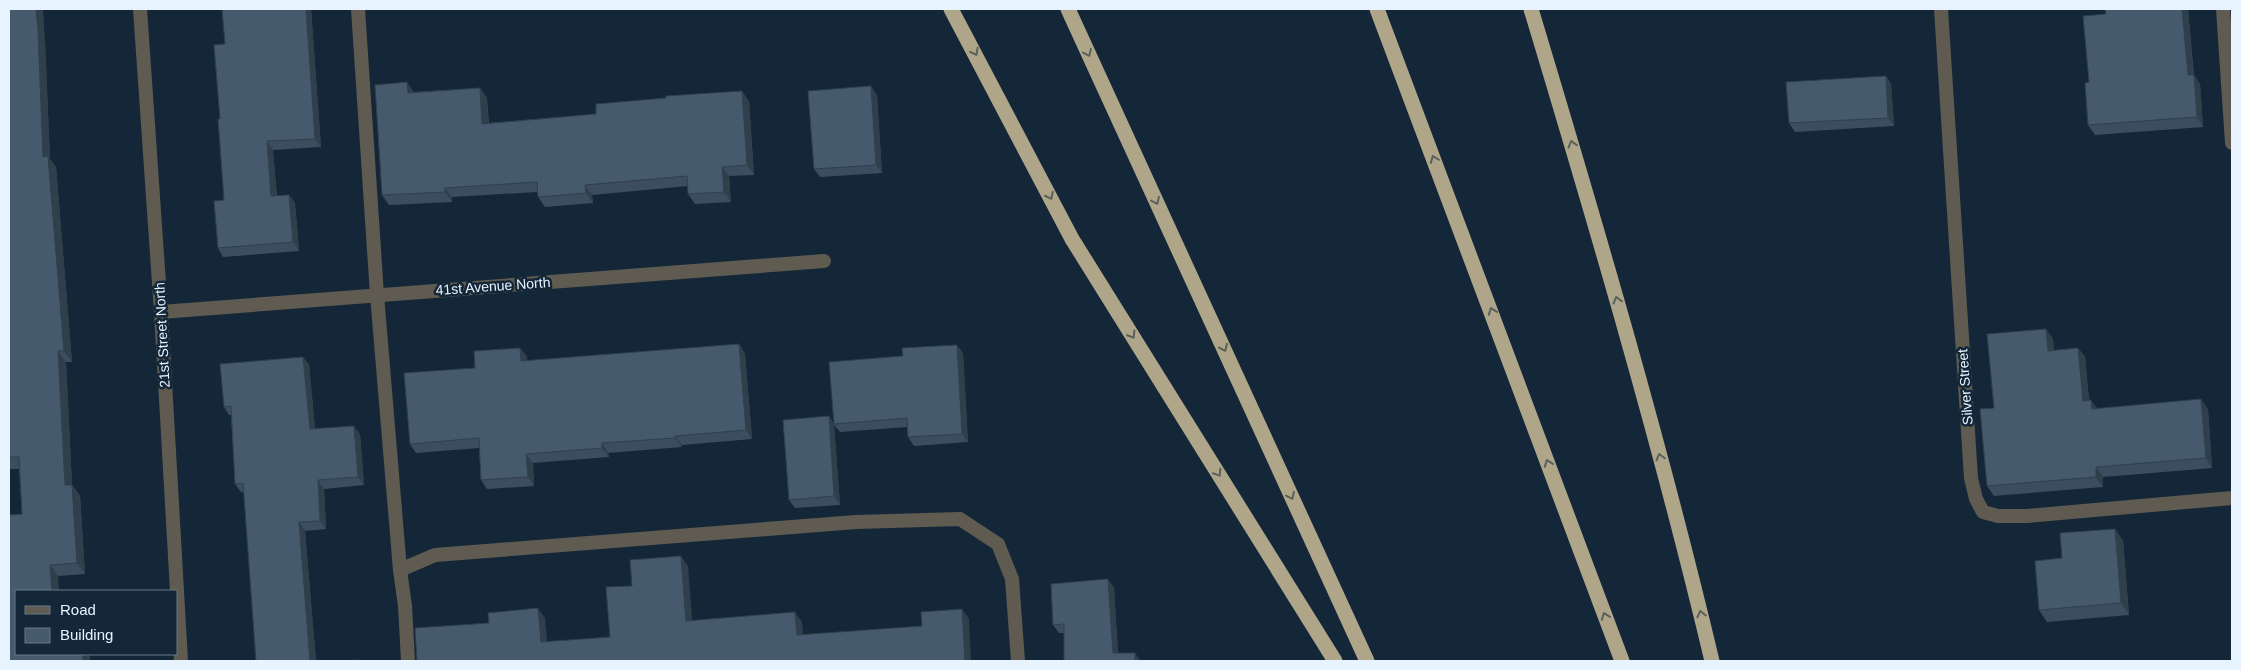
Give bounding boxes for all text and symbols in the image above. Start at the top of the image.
one-way arrow [969,46,979,55]
one-way arrow [1082,48,1093,57]
one-way arrow [1567,140,1577,148]
one-way arrow [1430,155,1440,164]
one-way arrow [1044,190,1054,199]
one-way arrow [1150,196,1160,205]
street label: 41st Avenue North [435,274,551,298]
street label: 21st Street North [151,282,173,388]
one-way arrow [1613,296,1623,304]
one-way arrow [1488,307,1498,316]
one-way arrow [1126,330,1136,339]
one-way arrow [1217,343,1227,352]
street label: Silver Street [1954,348,1976,426]
one-way arrow [1655,453,1665,461]
one-way arrow [1544,459,1554,468]
one-way arrow [1212,468,1222,477]
one-way arrow [1285,491,1296,500]
legend [15,590,178,655]
text: Road [60,601,96,618]
one-way arrow [1696,609,1707,618]
one-way arrow [1601,612,1611,620]
text: Building [60,626,113,643]

